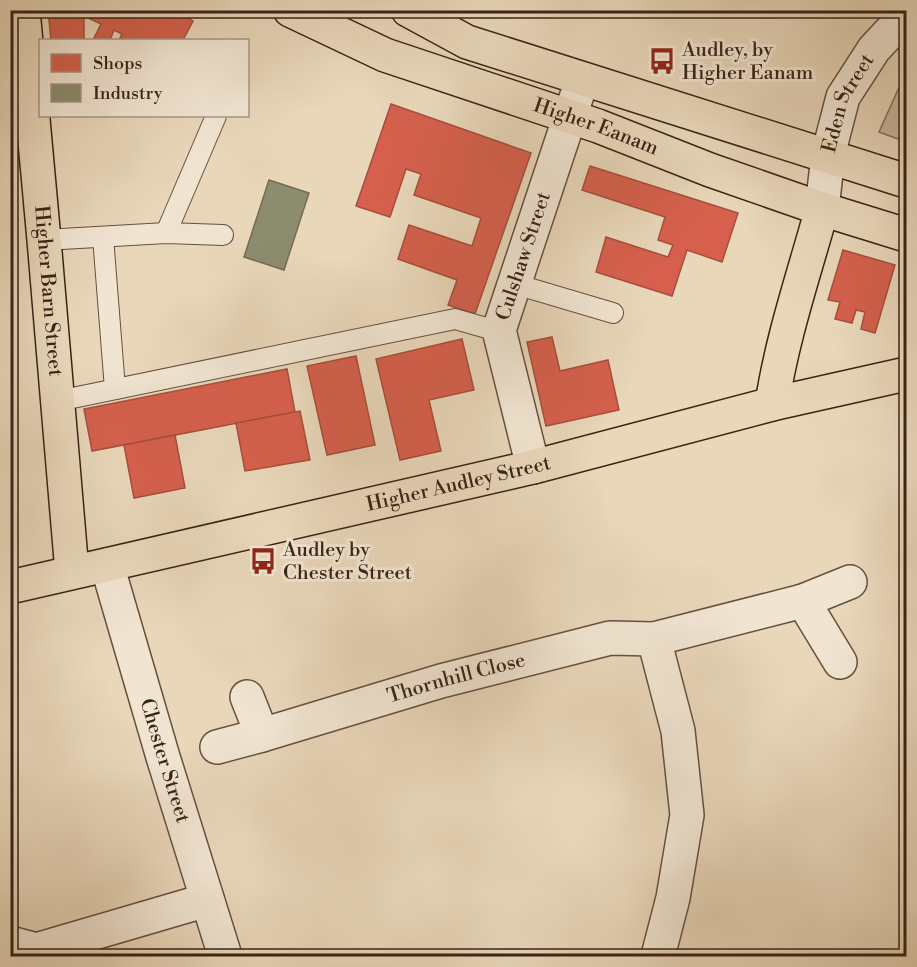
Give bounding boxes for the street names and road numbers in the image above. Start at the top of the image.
street label: Eden Street [817,49,880,155]
street label: Higher Eanam [530,93,663,161]
street label: Culshaw Street [491,189,557,324]
street label: Higher Barn Street [28,204,68,377]
street label: Higher Audley Street [364,450,553,517]
street label: Thornhill Close [384,648,528,709]
street label: Chester Street [134,695,195,826]

